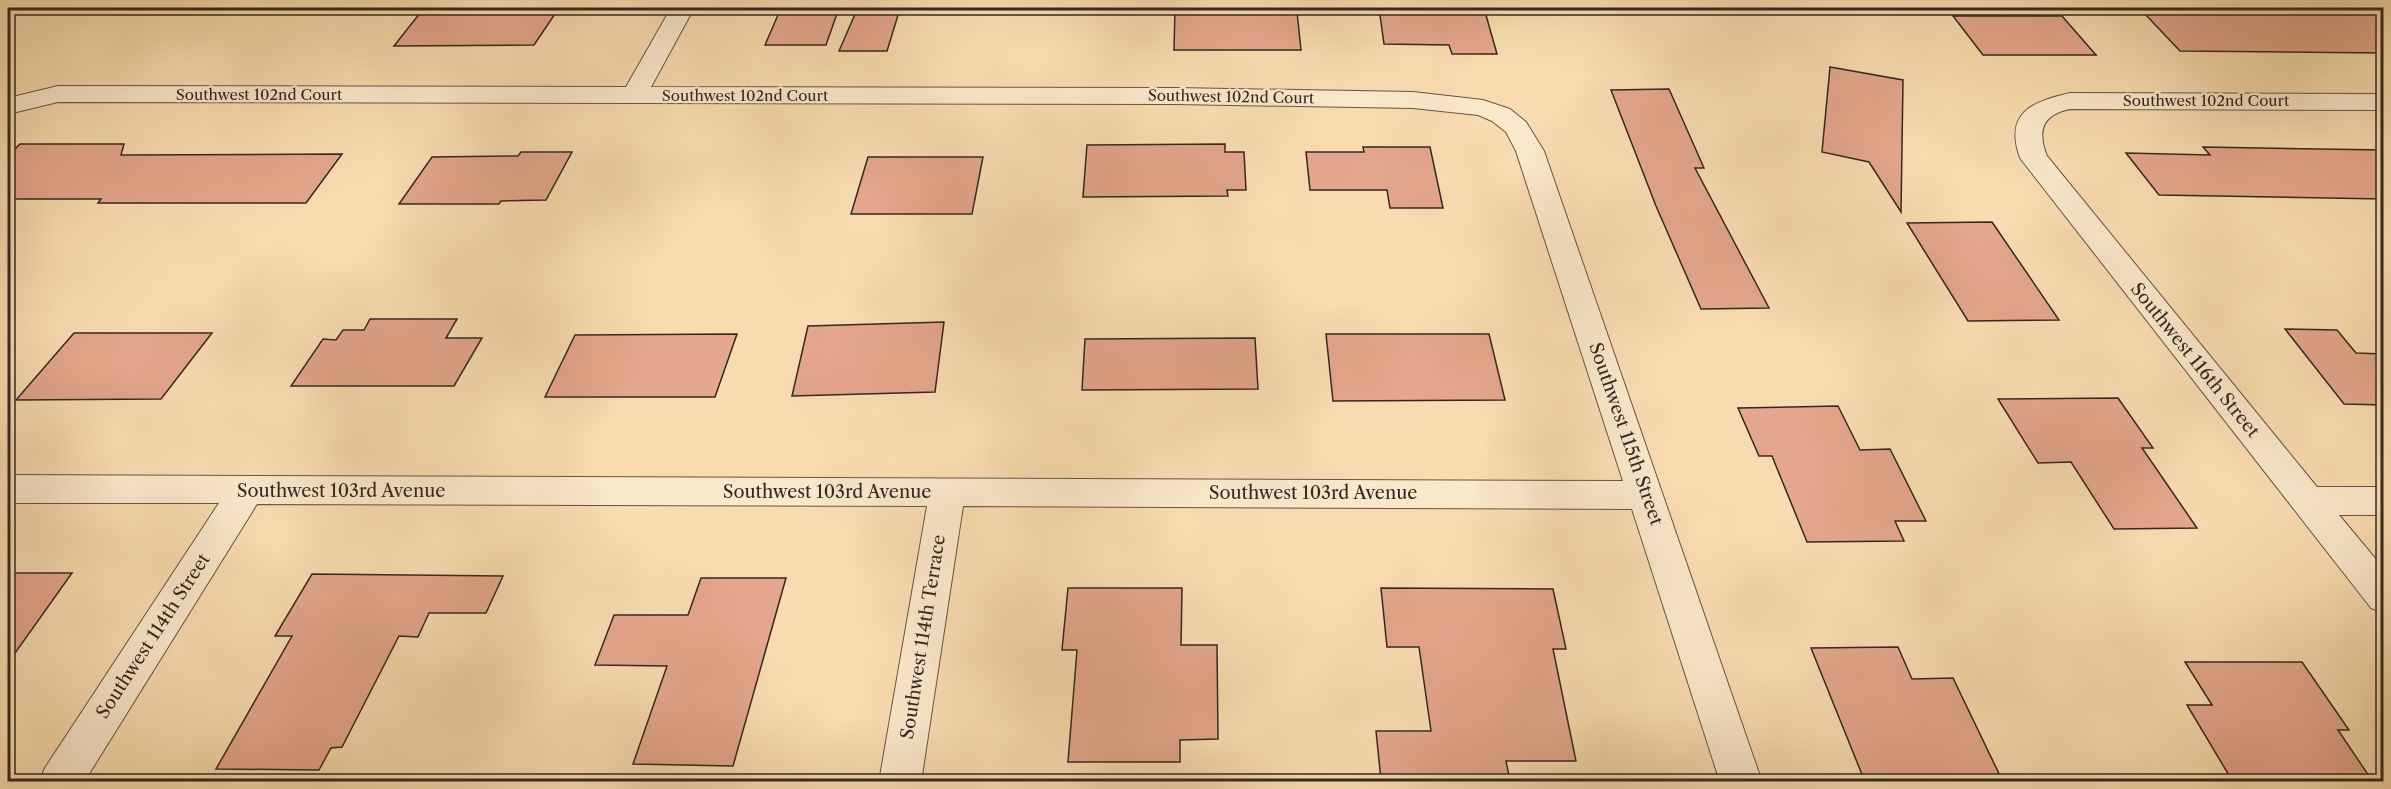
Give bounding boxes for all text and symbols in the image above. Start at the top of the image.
street label: Southwest 102nd Court [176,85,343,104]
street label: Southwest 102nd Court [662,86,829,105]
street label: Southwest 102nd Court [1148,86,1315,107]
street label: Southwest 102nd Court [2123,91,2290,110]
street label: Southwest 116th Street [2126,278,2265,442]
street label: Southwest 115th Street [1584,340,1668,529]
street label: Southwest 103rd Avenue [237,480,445,502]
street label: Southwest 103rd Avenue [723,481,931,503]
street label: Southwest 103rd Avenue [1209,482,1417,504]
street label: Southwest 114th Terrace [896,533,950,741]
street label: Southwest 114th Street [91,549,215,723]

